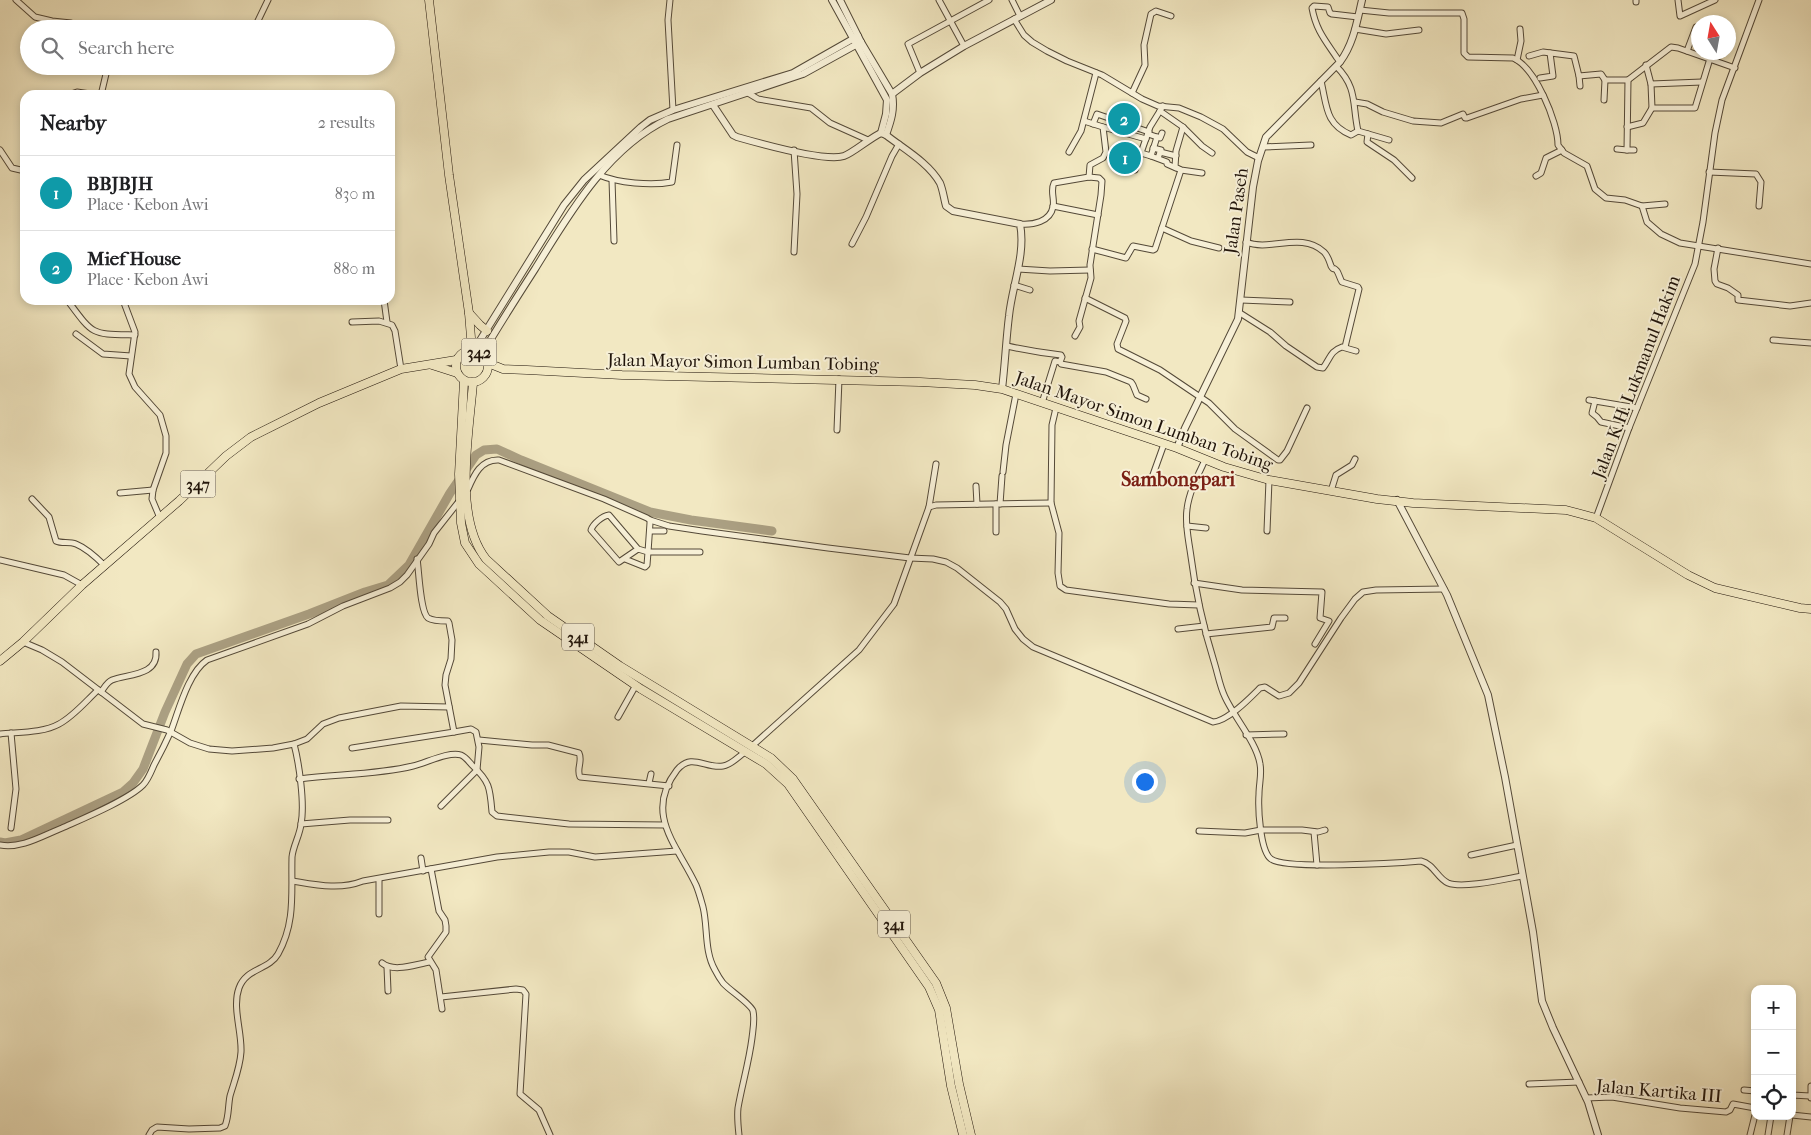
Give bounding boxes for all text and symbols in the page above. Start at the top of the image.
north arrow [1691,15,1736,60]
search box [20,20,395,75]
icon: search [38,34,66,62]
text: Search here [78,37,174,59]
pin: 2 [1108,100,1140,138]
text: Nearby [40,111,106,135]
text: 2 results [318,113,375,132]
pin: 1 [1109,139,1141,177]
street label: Jalan Paseh [1220,167,1253,258]
text: BBJBJH [87,173,153,195]
text: 1 [53,184,59,203]
text: 830 m [335,184,375,203]
text: Place · Kebon Awi [87,195,208,214]
text: Mief House [87,248,181,270]
text: 2 [52,259,60,278]
text: 880 m [333,259,375,278]
text: Place · Kebon Awi [87,270,208,289]
street label: Jalan K.H. Lukmanul Hakim [1587,273,1685,484]
road number: 342 [462,338,496,366]
street label: Jalan Mayor Simon Lumban Tobing [605,350,879,375]
street label: Jalan Mayor Simon Lumban Tobing [1010,367,1276,476]
district label: Sambongpari [1121,468,1236,491]
road number: 347 [180,470,216,498]
road number: 341 [562,624,594,650]
your location [1132,769,1158,795]
road number: 341 [878,911,910,938]
map controls [1751,985,1796,1120]
button: + [1751,985,1796,1030]
button: − [1751,1030,1796,1075]
street label: Jalan Kartika III [1593,1075,1723,1107]
button: locate [1751,1075,1796,1120]

